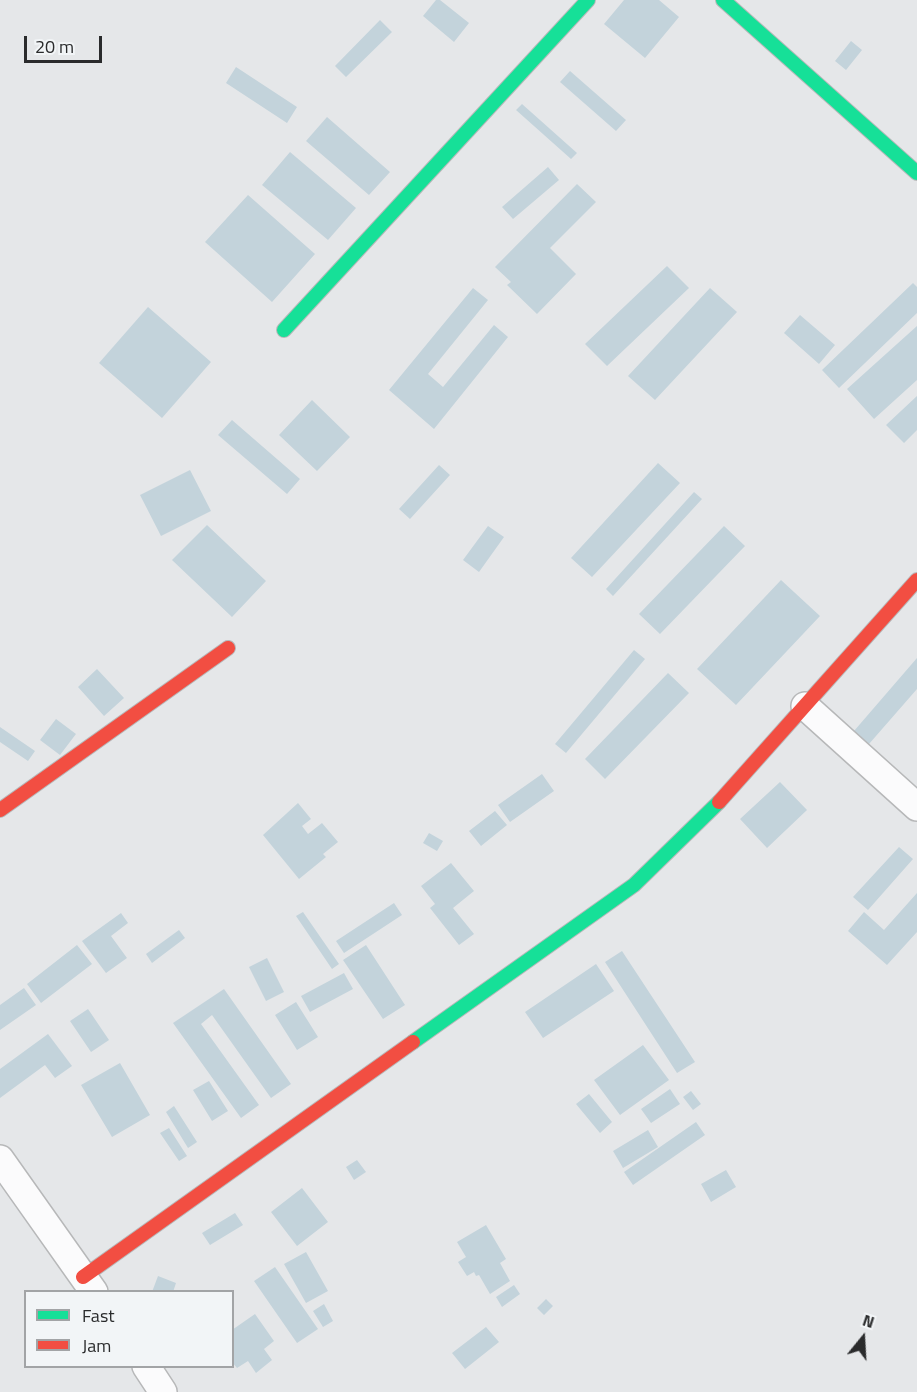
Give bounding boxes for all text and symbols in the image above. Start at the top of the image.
scale bar [27,24,105,62]
text: 20 m [35,33,74,60]
legend [24,1290,234,1368]
text: Fast [82,1302,115,1329]
north arrow [833,1308,893,1368]
text: N [860,1308,878,1334]
text: Jam [82,1332,111,1359]

